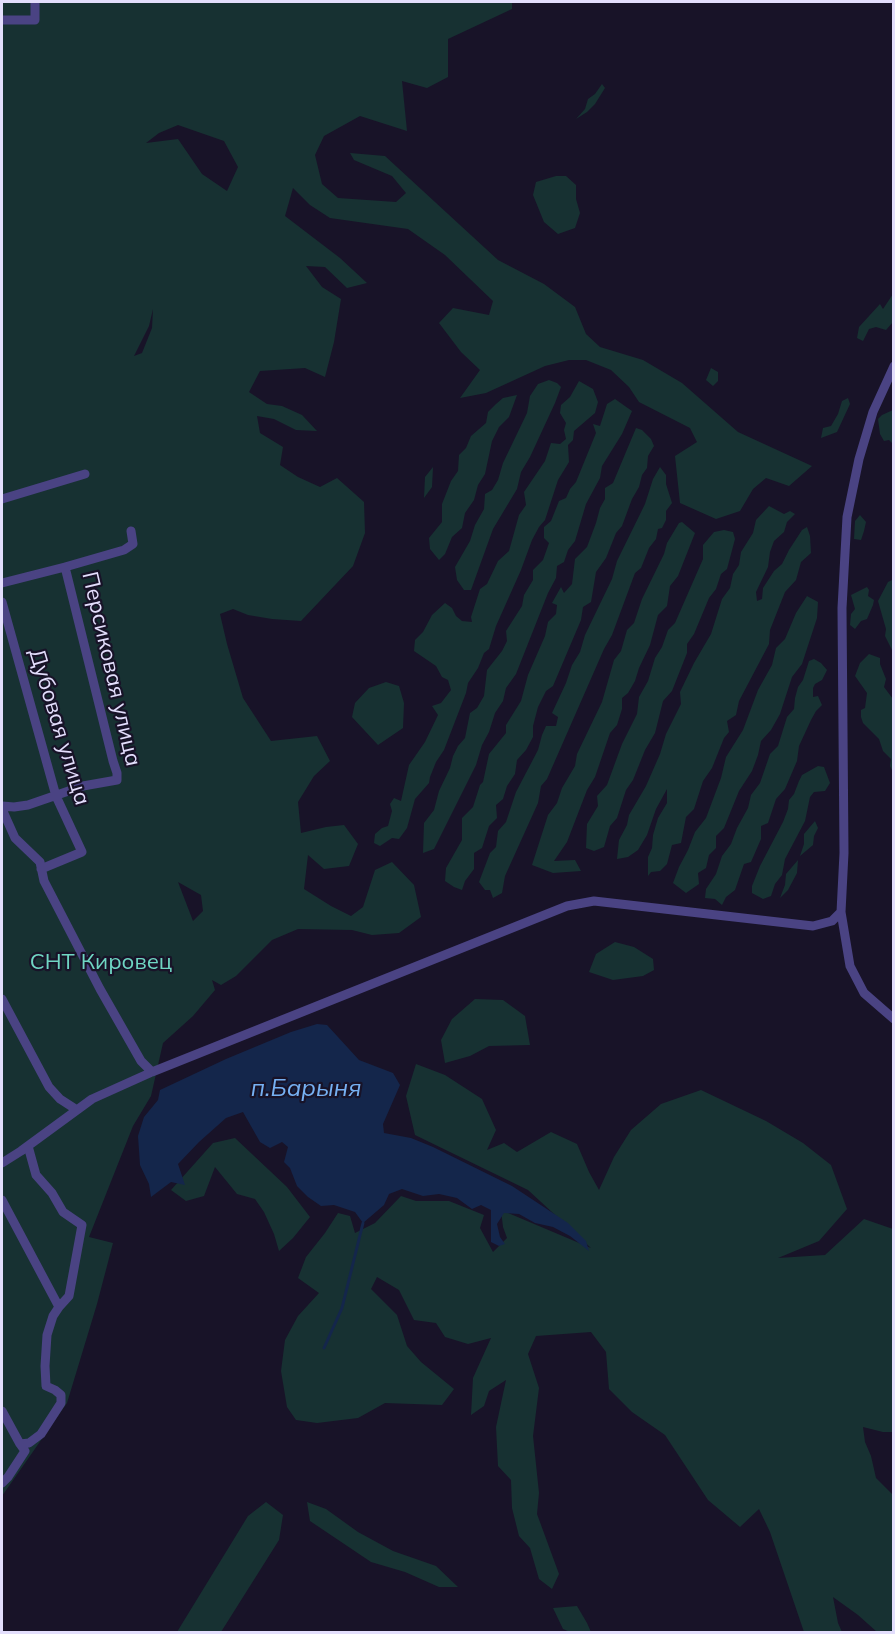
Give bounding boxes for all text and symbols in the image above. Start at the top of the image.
street label: Персиковая улица [76,569,146,769]
street label: Дубовая улица [23,646,95,808]
park label: СНТ Кировец [30,949,172,975]
water label: п.Барыня [251,1075,361,1103]

